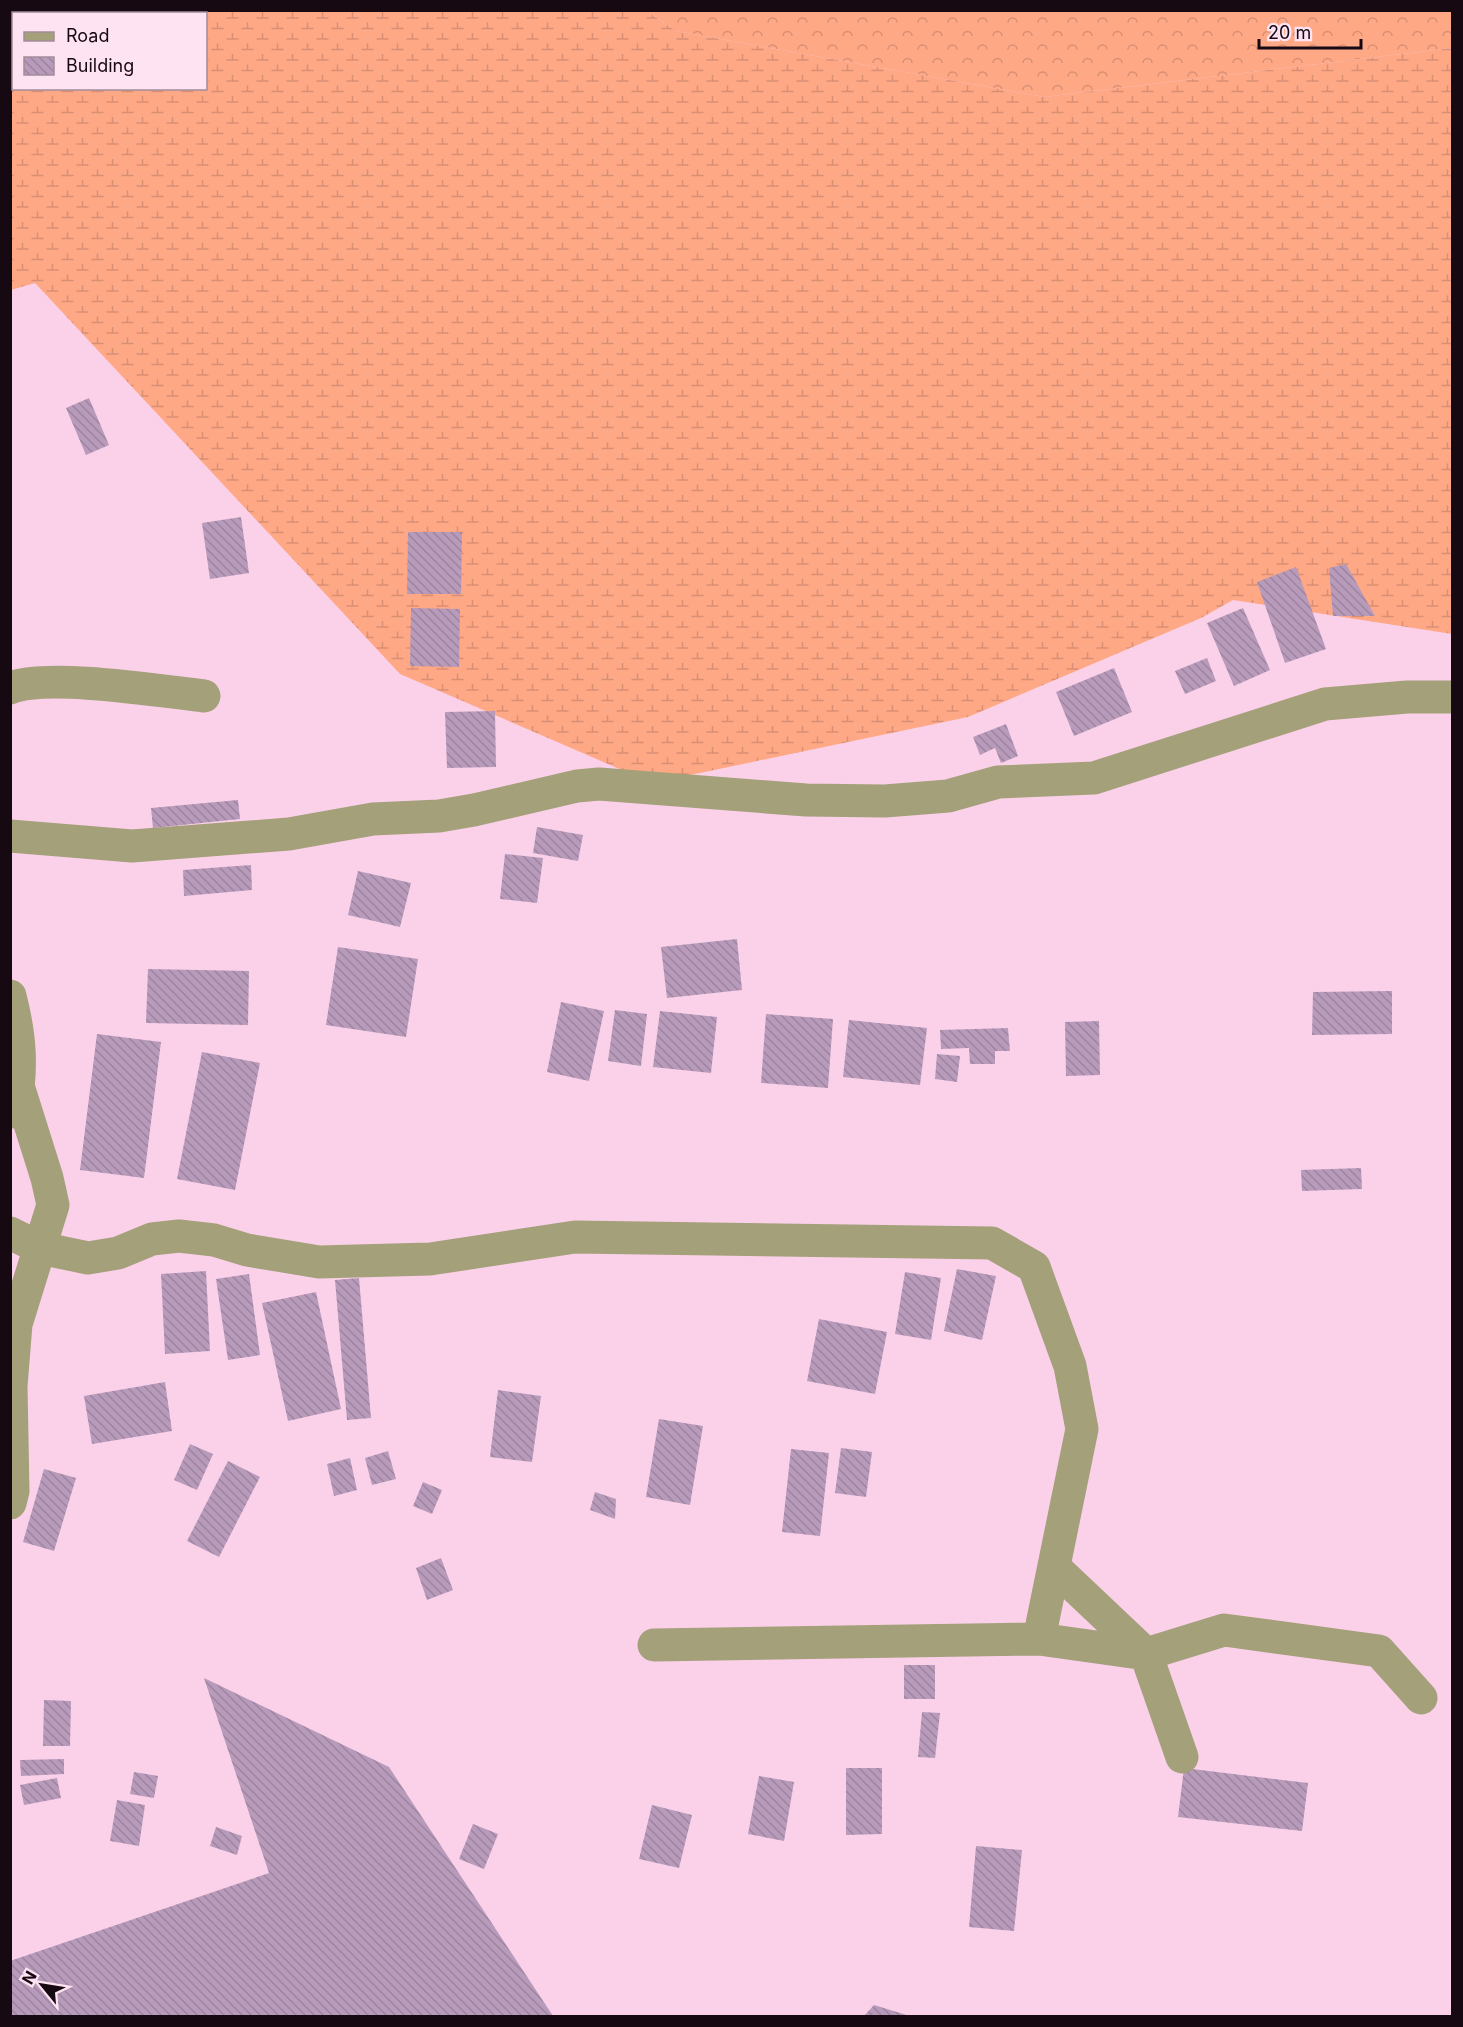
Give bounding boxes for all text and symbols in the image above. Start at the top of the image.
legend [12,12,207,90]
scale bar [1259,12,1361,50]
text: 20 m [1268,22,1311,43]
text: Road [66,25,109,46]
text: Building [66,55,134,76]
north arrow [12,1955,72,2015]
text: N [17,1967,41,1988]

